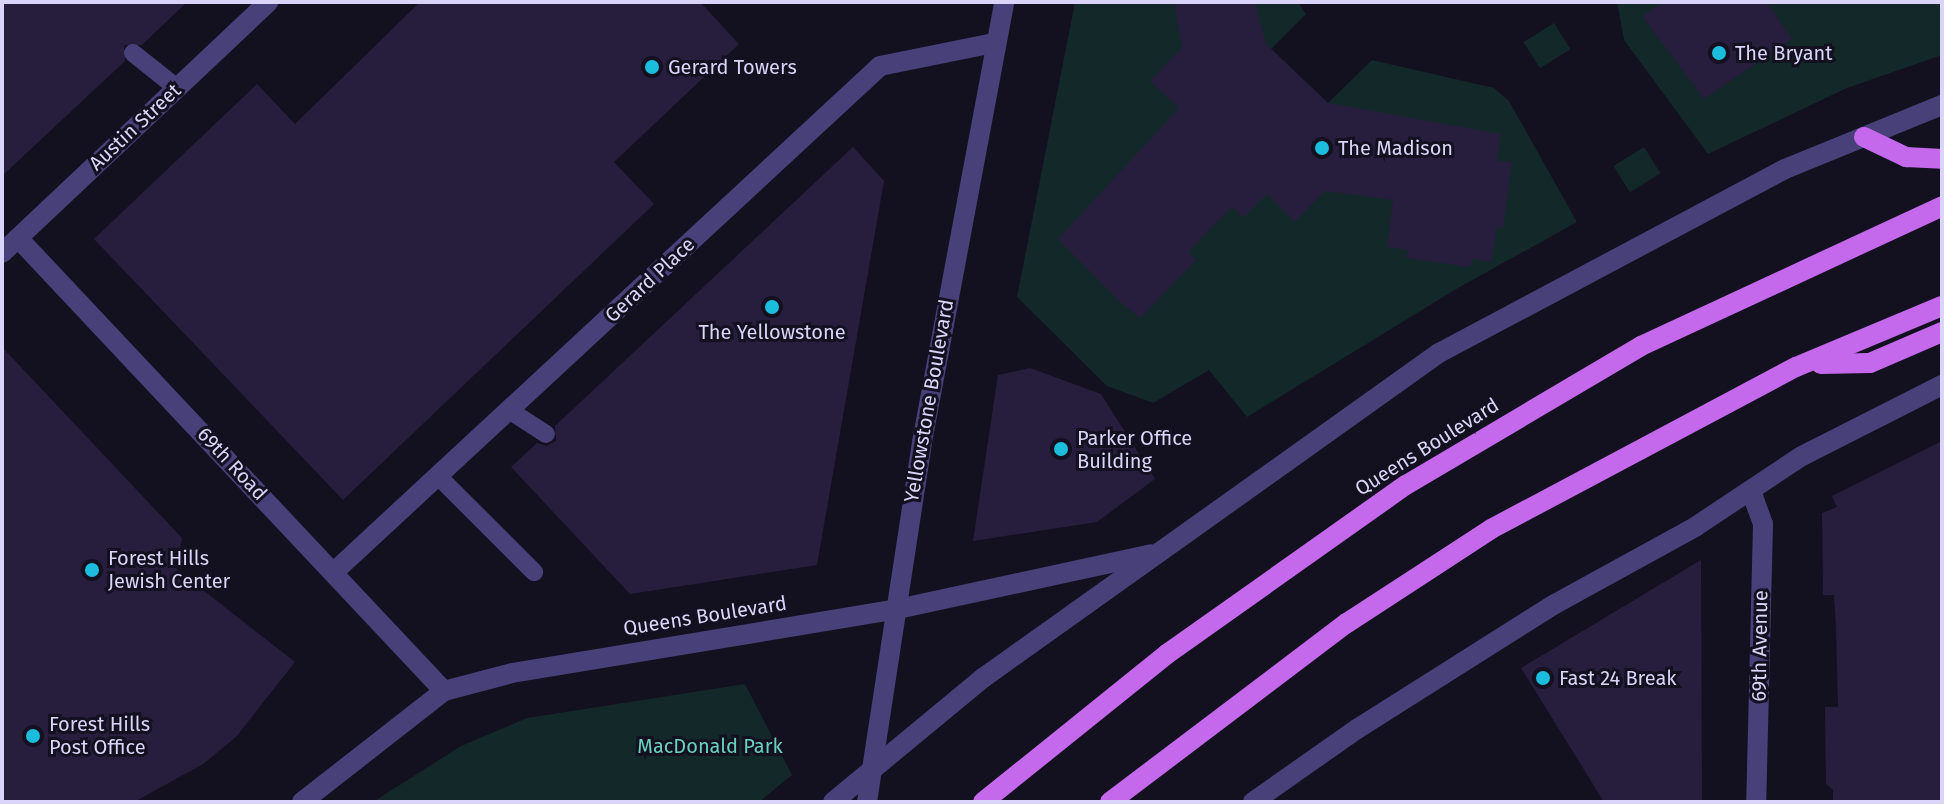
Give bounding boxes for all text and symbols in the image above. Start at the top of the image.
place label: The Bryant [1735,41,1832,65]
marker: The Bryant [1710,44,1728,62]
place label: Gerard Towers [668,55,797,79]
marker: Gerard Towers [643,58,661,76]
street label: Austin Street [84,78,186,176]
place label: The Madison [1338,136,1453,160]
marker: The Madison [1313,139,1331,157]
street label: Gerard Place [600,232,700,328]
marker: The Yellowstone [763,298,781,316]
street label: Yellowstone Boulevard [899,298,959,504]
place label: The Yellowstone [698,320,846,344]
street label: Queens Boulevard [1351,393,1503,501]
street label: 69th Road [192,422,272,506]
place label: Parker Office Building [1077,426,1192,473]
marker: Parker Office Building [1052,440,1070,458]
place label: Forest Hills Jewish Center [108,546,230,593]
marker: Forest Hills Jewish Center [83,561,101,579]
street label: 69th Avenue [1747,590,1773,702]
street label: Queens Boulevard [622,591,788,641]
place label: Fast 24 Break [1559,666,1677,690]
marker: Fast 24 Break [1534,669,1552,687]
place label: Forest Hills Post Office [49,712,150,759]
marker: Forest Hills Post Office [24,727,42,745]
park label: MacDonald Park [637,734,783,758]

